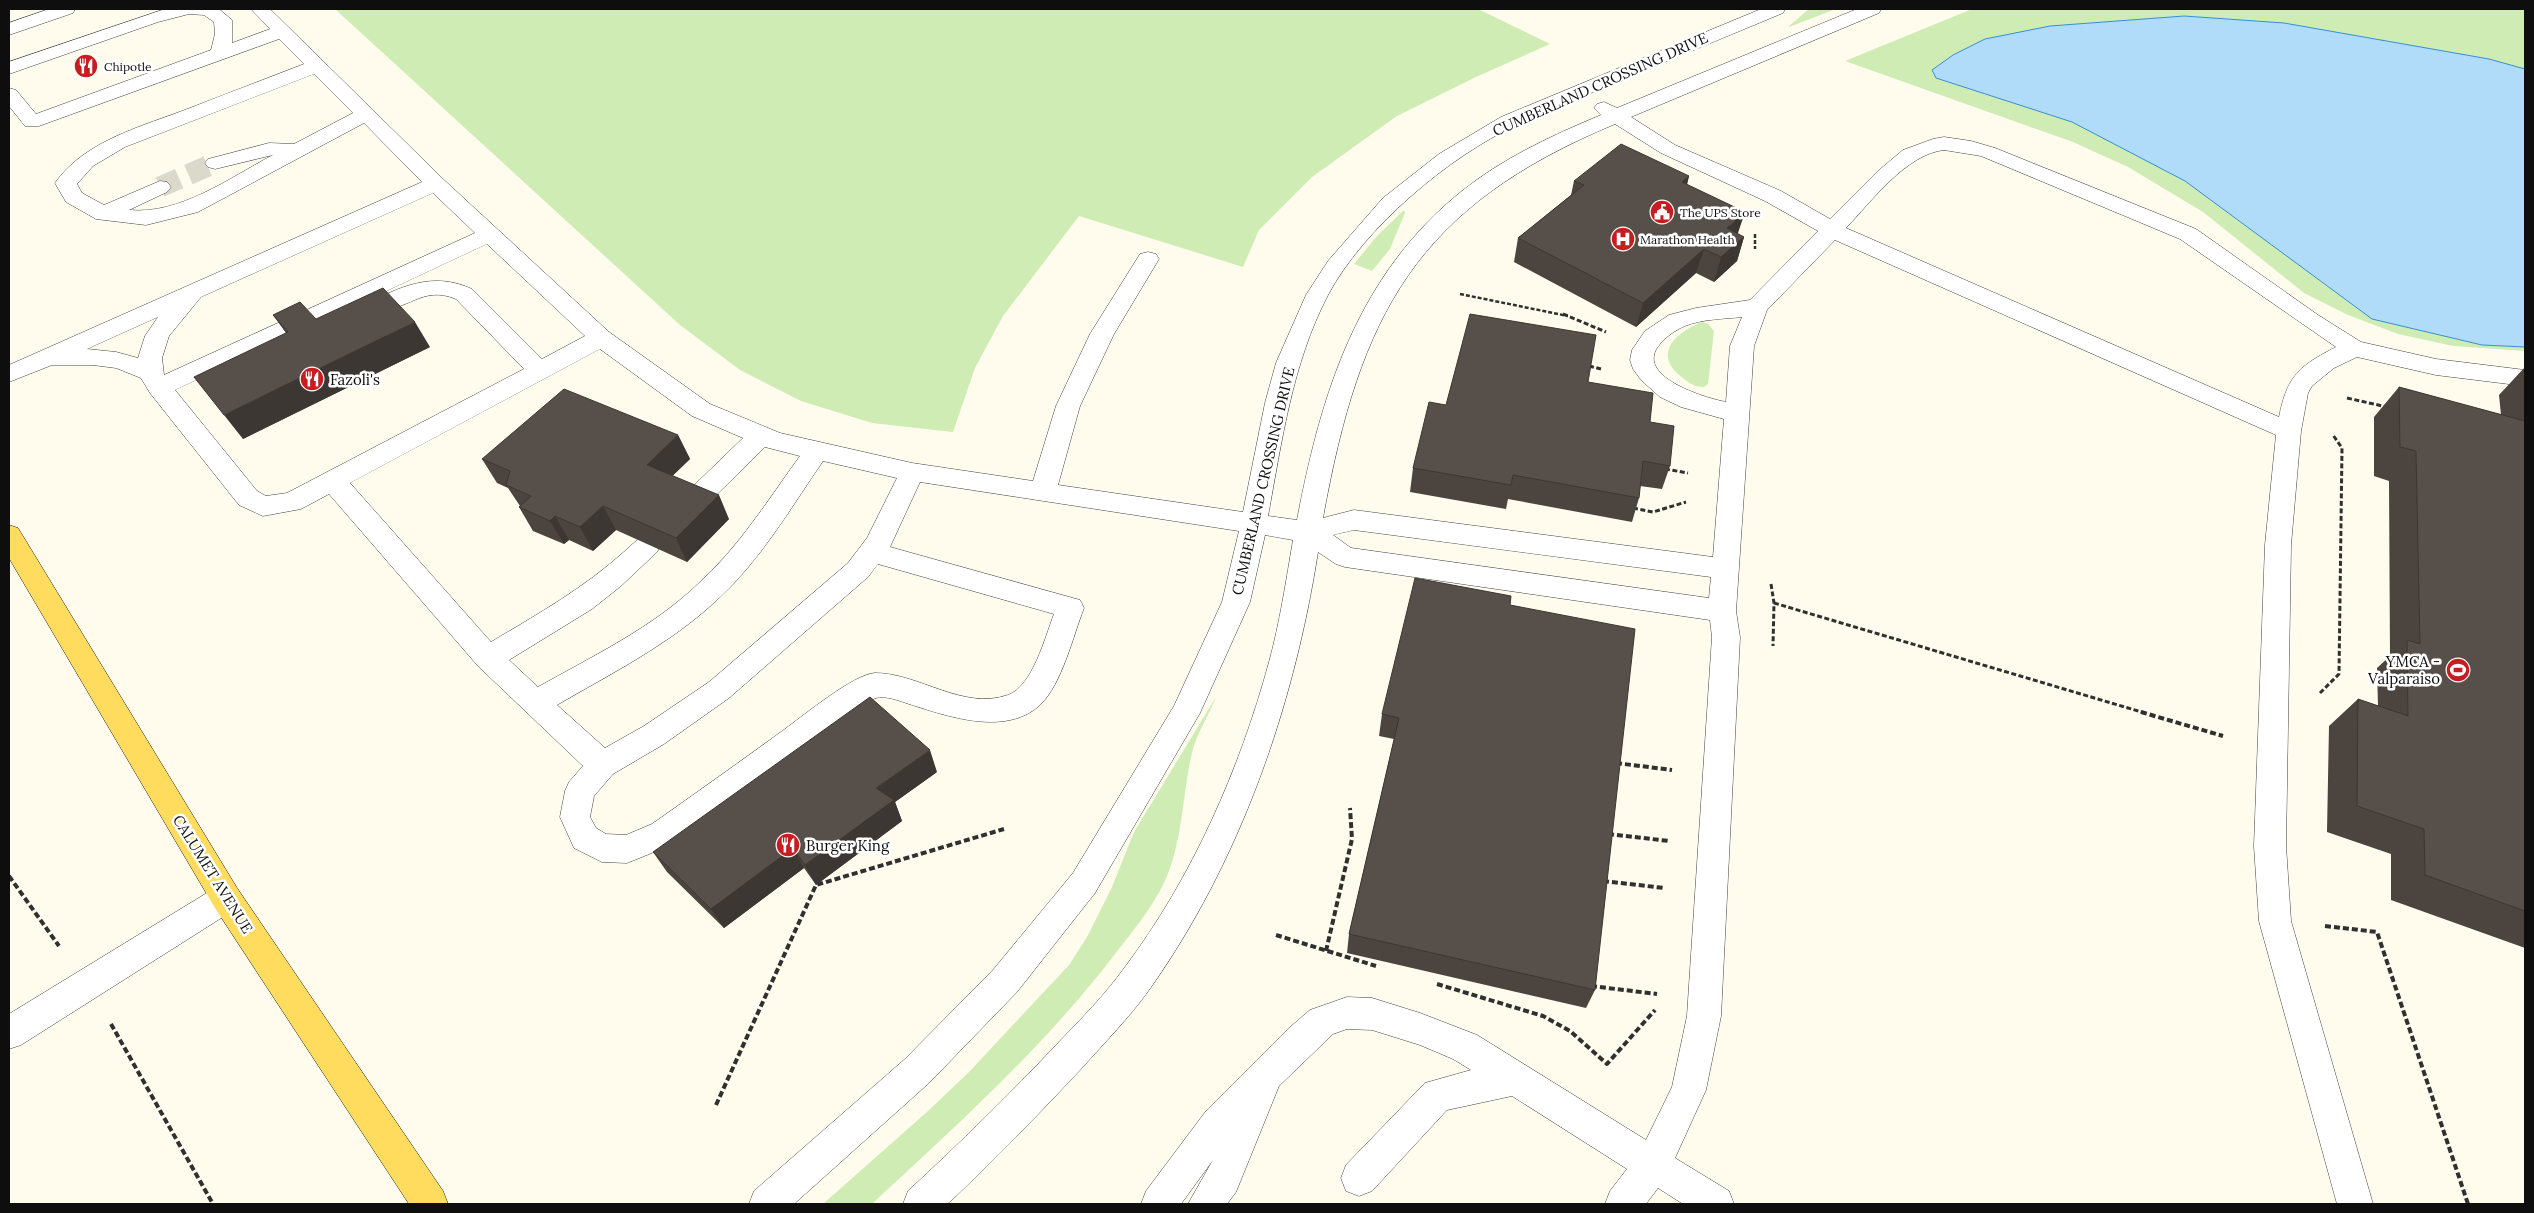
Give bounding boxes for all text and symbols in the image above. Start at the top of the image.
street label: CUMBERLAND CROSSING DRIVE [1489,28,1711,140]
restaurant icon: Chipotle [73,53,99,79]
place label: Chipotle [104,59,152,74]
public building icon: The UPS Store [1649,199,1675,225]
place label: The UPS Store [1680,205,1761,220]
hospital icon: Marathon Health [1610,226,1636,252]
place label: Marathon Health [1640,232,1735,247]
street label: CUMBERLAND CROSSING DRIVE [1227,365,1299,597]
restaurant icon: Fazoli's [299,366,325,392]
place label: Fazoli's [330,370,380,389]
place label: YMCA - Valparaiso [2367,652,2440,688]
sports icon: YMCA - Valparaiso [2445,657,2471,683]
street label: CALUMET AVENUE [169,811,257,937]
restaurant icon: Burger King [775,832,801,858]
place label: Burger King [806,836,890,855]

